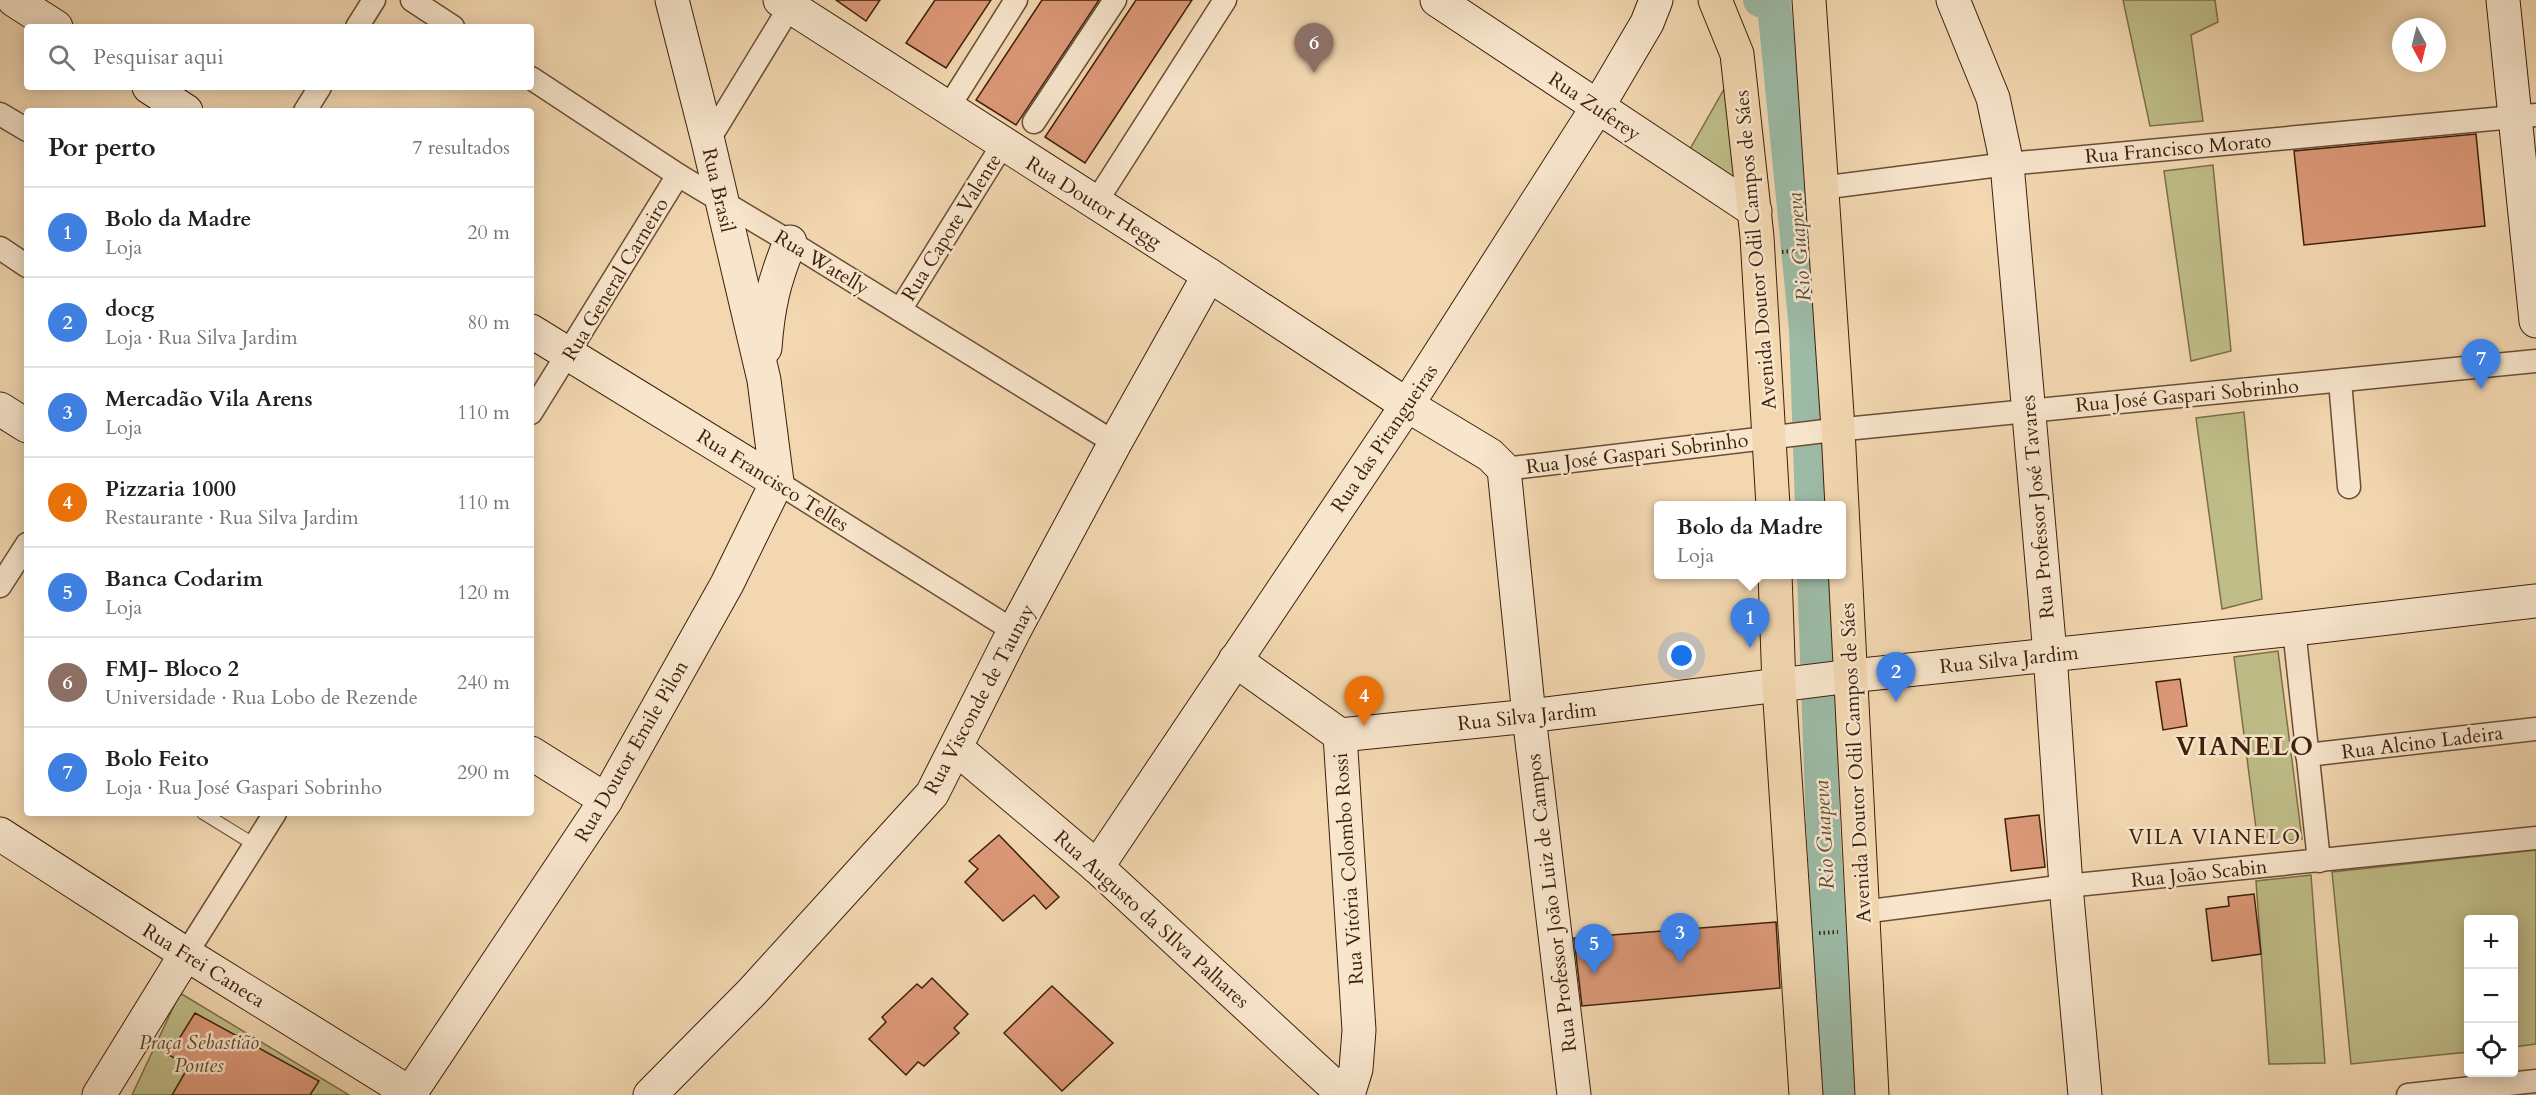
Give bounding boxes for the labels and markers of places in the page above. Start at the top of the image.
pin: 6 [1294,23,1334,73]
pin: 7 [2462,340,2500,389]
pin: 1 [1730,598,1770,648]
pin: 2 [1876,652,1916,702]
pin: 4 [1344,676,1384,726]
pin: 3 [1660,914,1700,963]
pin: 5 [1574,924,1614,974]

